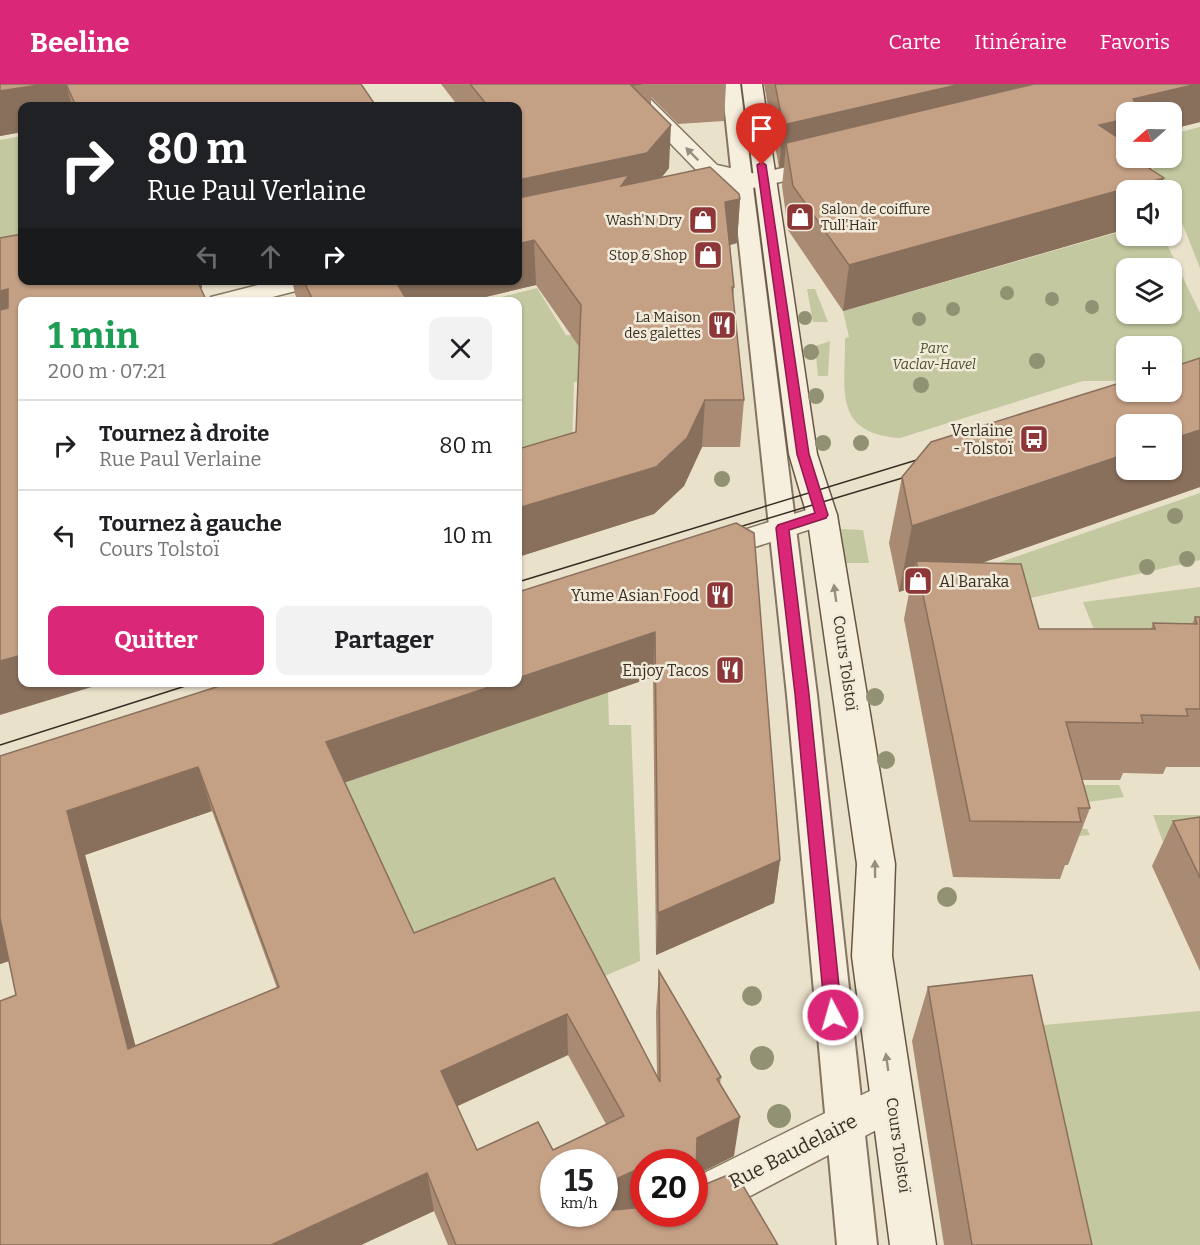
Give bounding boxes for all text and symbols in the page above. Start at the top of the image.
text: Beeline [30,26,130,59]
text: Carte [888,29,941,55]
text: Itinéraire [974,29,1067,55]
text: Favoris [1100,29,1170,55]
north arrow [1116,102,1182,168]
map controls [1116,102,1182,480]
pin [736,103,787,165]
icon: arrive [745,112,778,145]
text: 80 m [147,124,247,174]
icon: right [48,126,126,204]
one-way arrow [686,147,700,161]
text: Rue Paul Verlaine [147,175,366,207]
button: sound [1116,180,1182,246]
shop icon: Salon de coiffure Tull'Hair [784,201,816,233]
place label: Salon de coiffure Tull'Hair [821,201,930,234]
shop icon: Wash'N Dry [687,204,719,236]
place label: Wash'N Dry [606,212,683,229]
shop icon: Stop & Shop [692,239,724,271]
icon: left [191,240,224,273]
icon: ahead [254,240,287,273]
icon: right [317,240,350,273]
place label: Stop & Shop [609,247,687,264]
button: layers [1116,258,1182,324]
place label: La Maison des galettes [624,309,701,342]
restaurant icon: La Maison des galettes [706,309,738,341]
text: 1 min [48,314,139,358]
button: close [429,317,492,380]
button: + [1116,336,1182,402]
park label: Parc Vaclav-Havel [892,340,976,373]
text: 200 m · 07:21 [48,359,166,383]
button: − [1116,414,1182,480]
text: Tournez à droite [99,420,269,447]
place label: Verlaine - Tolstoï [951,421,1013,458]
bus stop icon: Verlaine - Tolstoï [1018,423,1050,455]
icon: right [48,429,81,462]
text: 80 m [439,432,492,459]
text: Rue Paul Verlaine [99,447,262,471]
text: Tournez à gauche [99,510,282,537]
icon: left [48,519,81,552]
text: 10 m [444,522,492,549]
text: Cours Tolstoï [99,537,219,561]
shop icon: Al Baraka [902,565,934,597]
place label: Al Baraka [939,572,1010,591]
restaurant icon: Yume Asian Food [704,579,736,611]
one-way arrow [831,583,840,602]
place label: Yume Asian Food [571,586,700,605]
button: Quitter [48,606,264,675]
button: Partager [276,606,492,675]
street label: Cours Tolstoï [829,614,862,712]
restaurant icon: Enjoy Tacos [714,654,746,686]
place label: Enjoy Tacos [622,661,709,680]
one-way arrow [870,859,880,878]
position arrow [801,983,865,1047]
one-way arrow [882,1053,891,1072]
street label: Cours Tolstoï [882,1096,915,1194]
street label: Rue Baudelaire [725,1108,861,1194]
speed limit sign: 20 [630,1149,708,1227]
text: 15 [564,1163,594,1199]
text: km/h [560,1194,598,1212]

